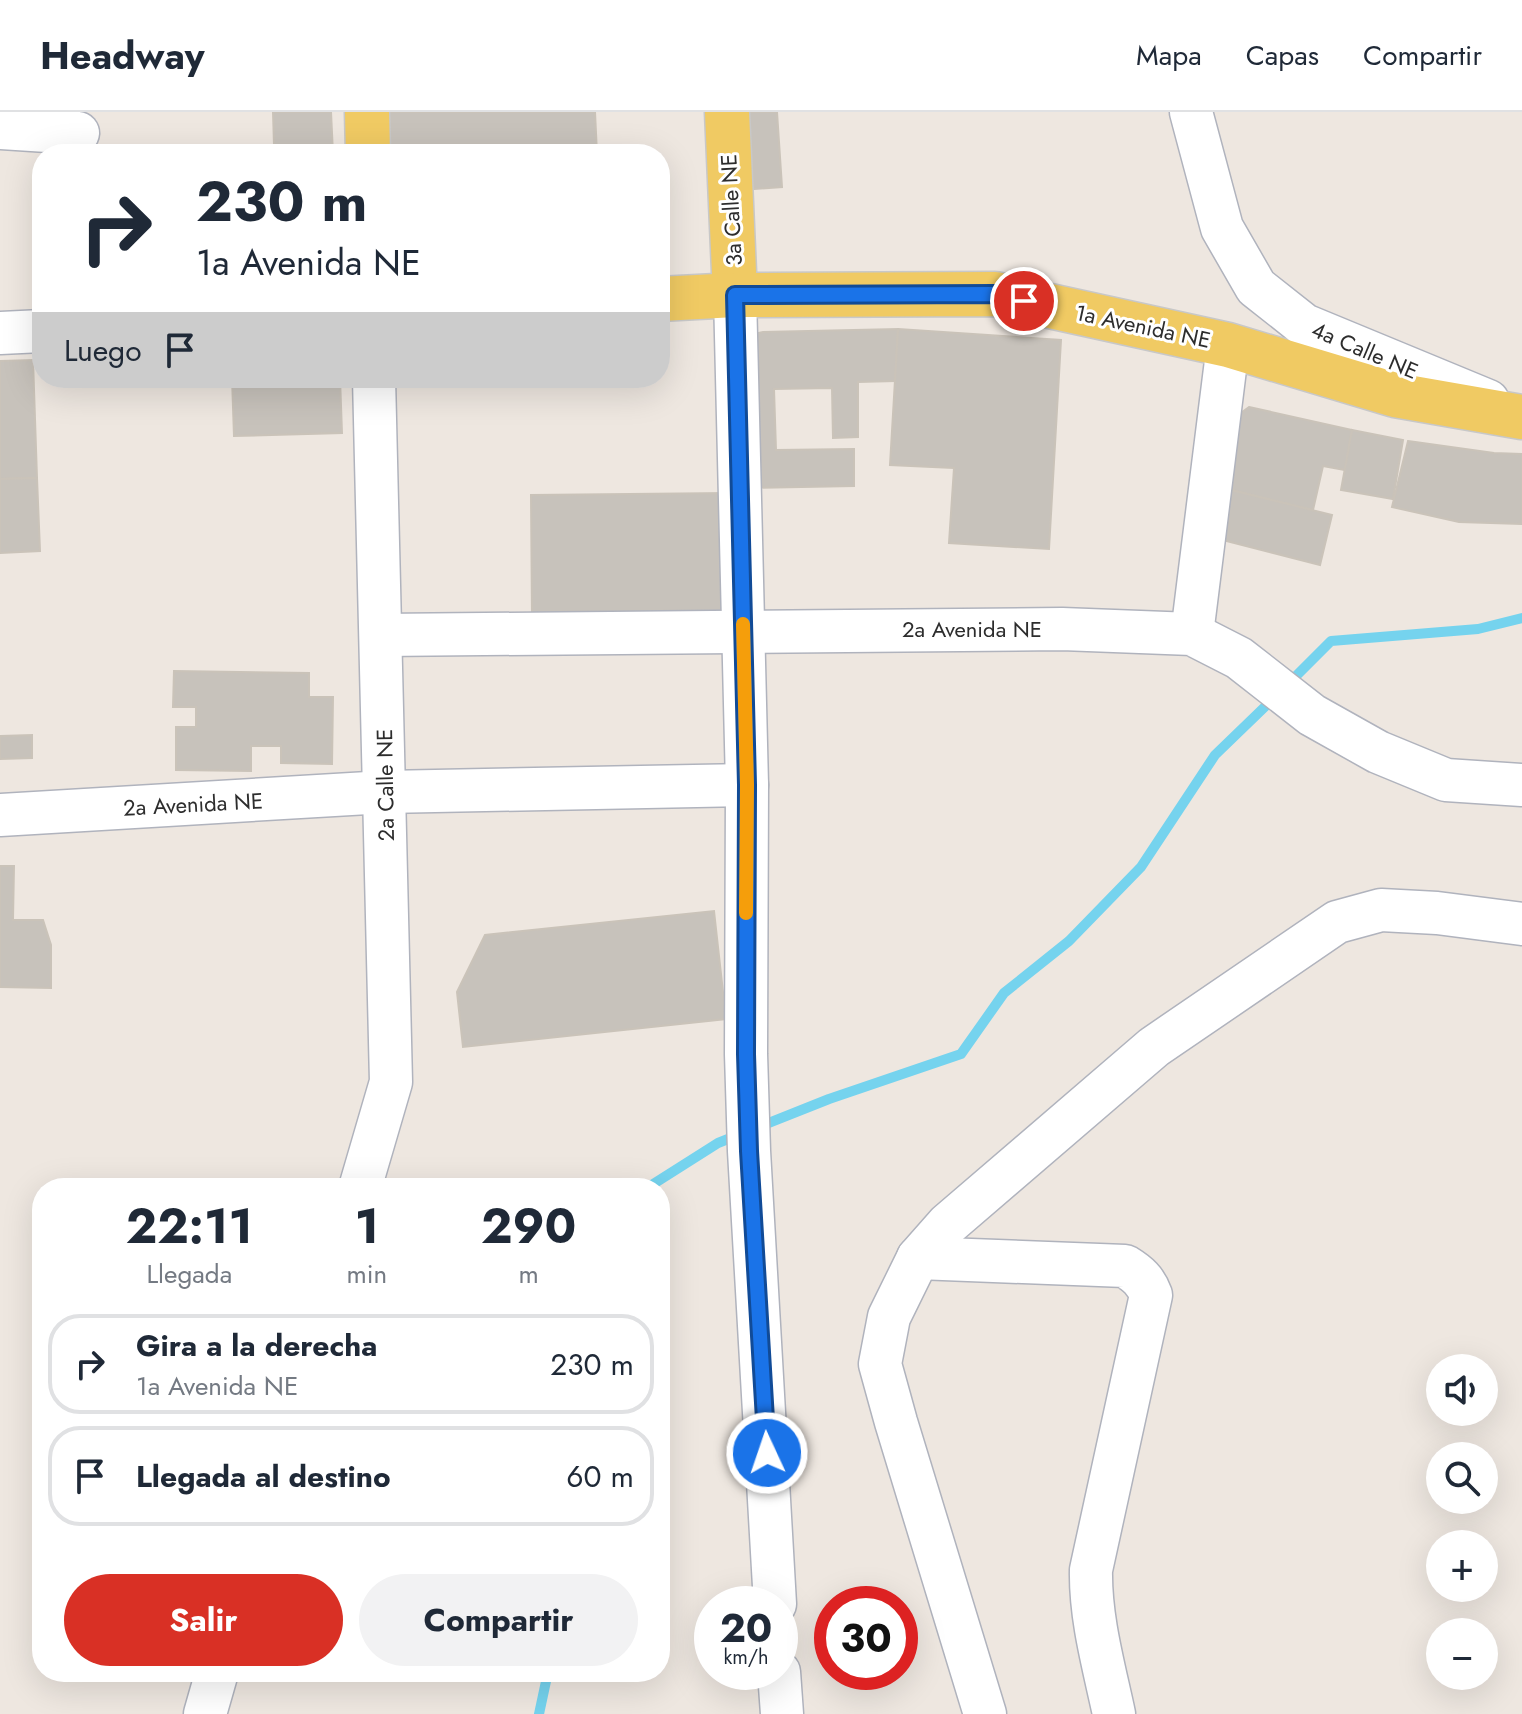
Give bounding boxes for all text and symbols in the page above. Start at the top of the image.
text: Headway [40,28,205,83]
text: Mapa [1136,35,1202,76]
text: Capas [1246,35,1319,76]
text: Compartir [1363,35,1482,76]
street label: 3a Calle NE [712,153,750,267]
text: 230 m [196,161,367,242]
icon: right [64,176,168,280]
text: 1a Avenida NE [196,236,421,288]
pin [990,267,1058,335]
icon: arrive [1002,279,1046,323]
street label: 1a Avenida NE [1073,296,1213,356]
street label: 4a Calle NE [1307,313,1423,387]
icon: arrive [158,328,202,372]
text: Luego [64,329,142,372]
street label: 2a Avenida NE [902,613,1042,645]
street label: 2a Calle NE [368,728,402,842]
street label: 2a Avenida NE [122,784,264,824]
text: 22:11 [126,1192,253,1261]
text: 1 [355,1192,379,1261]
text: 290 [481,1192,576,1261]
text: Llegada [146,1255,232,1293]
text: min [347,1255,387,1293]
text: m [518,1255,539,1293]
text: Gira a la derecha [136,1324,377,1367]
icon: right [68,1342,112,1386]
text: 230 m [550,1343,634,1386]
map controls [1426,1354,1498,1690]
button: sound [1426,1354,1498,1426]
text: 1a Avenida NE [136,1367,298,1405]
position arrow [725,1411,809,1495]
button: search [1426,1442,1498,1514]
icon: arrive [68,1454,112,1498]
text: Llegada al destino [136,1455,391,1498]
text: 60 m [566,1455,634,1498]
button: + [1426,1530,1498,1602]
button: Salir [64,1574,343,1666]
button: Compartir [359,1574,638,1666]
speed limit sign: 30 [814,1586,918,1690]
text: 20 [720,1599,772,1657]
button: − [1426,1618,1498,1690]
text: km/h [723,1643,769,1672]

